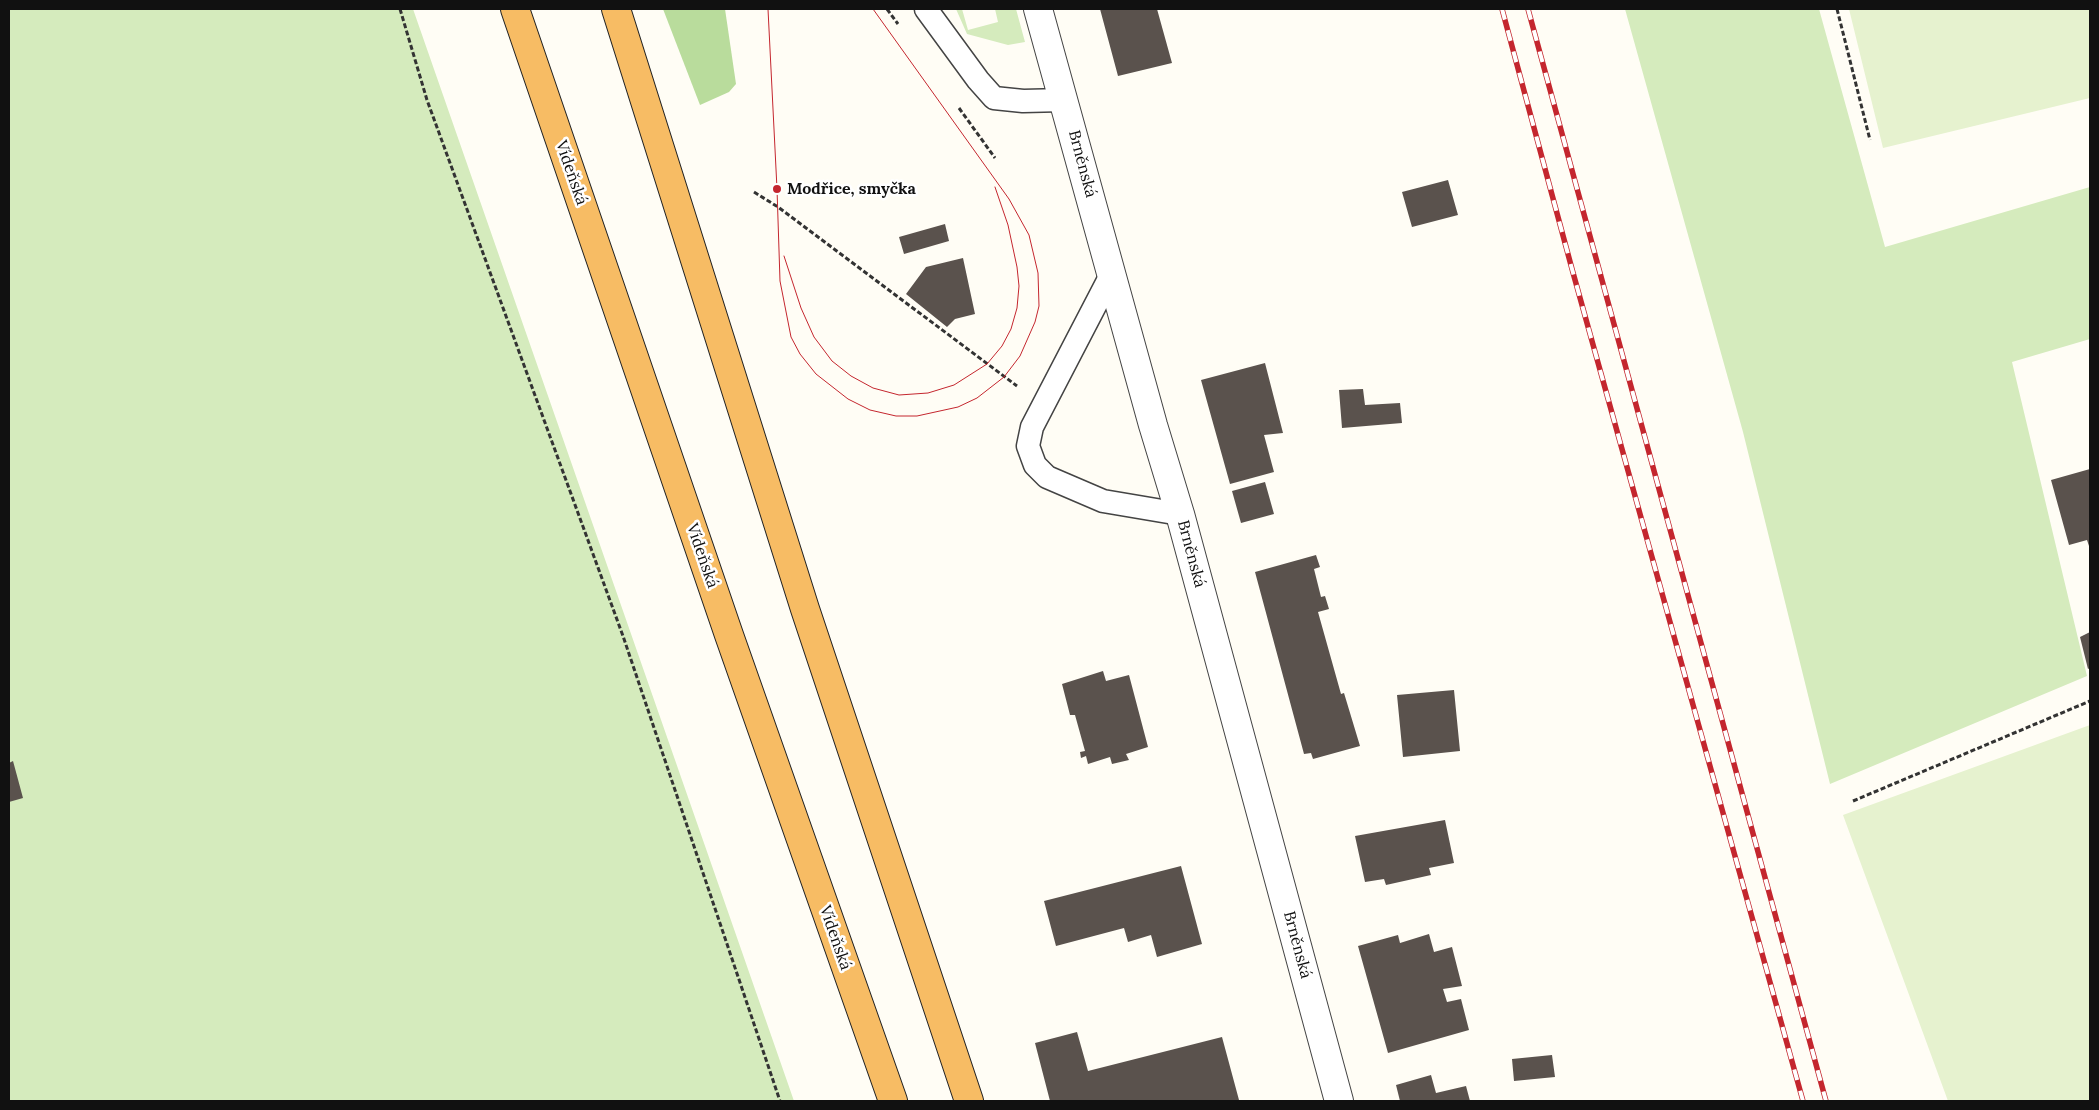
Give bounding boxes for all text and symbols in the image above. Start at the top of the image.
street label: Brněnská [1064,128,1100,200]
street label: Vídeňská [551,138,591,208]
place label: Modřice, smyčka [787,179,916,199]
marker: Modřice, smyčka [771,183,783,195]
street label: Brněnská [1173,518,1209,590]
street label: Vídeňská [682,521,722,591]
street label: Vídeňská [815,903,855,973]
street label: Brněnská [1279,909,1315,981]

